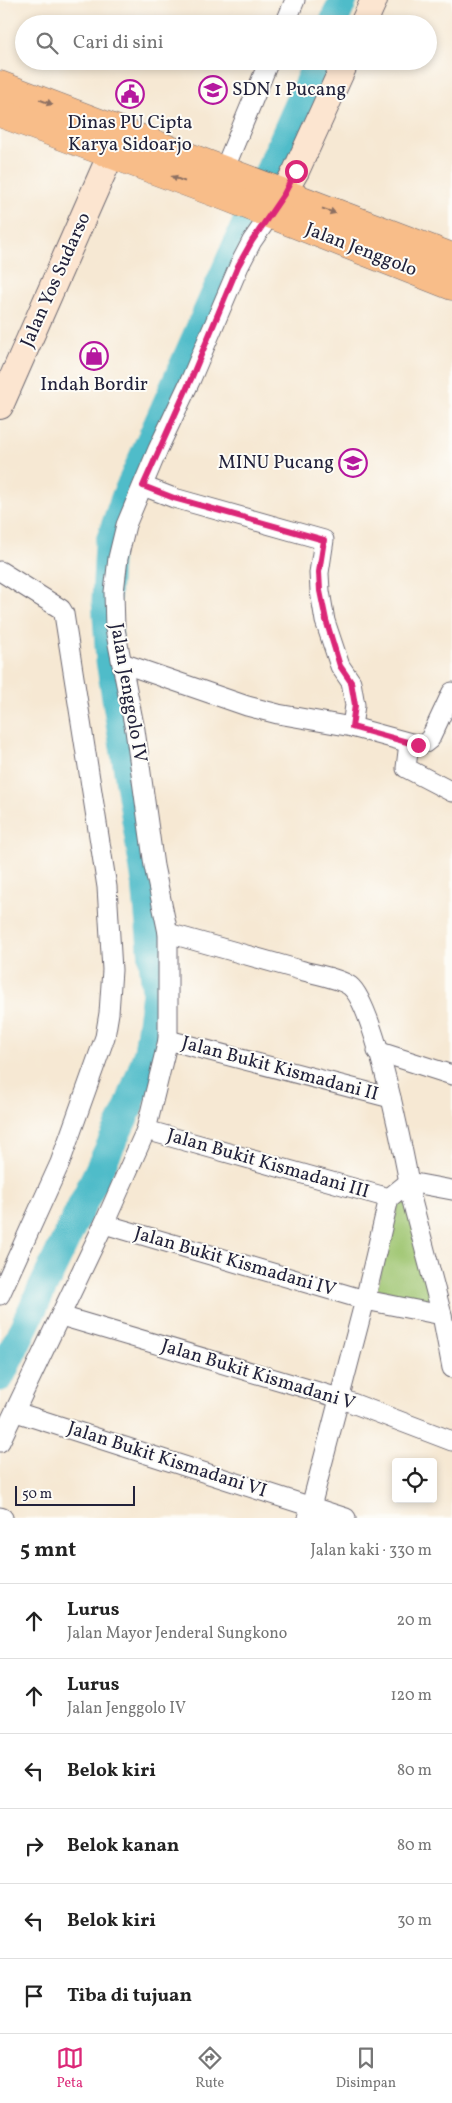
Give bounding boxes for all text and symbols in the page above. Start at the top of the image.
search box [15,15,437,70]
icon: search [33,29,61,57]
text: Cari di sini [73,30,164,56]
school or university icon: SDN 1 Pucang [198,75,228,105]
place label: SDN 1 Pucang [232,77,346,103]
public building icon: Dinas PU Cipta Karya Sidoarjo [115,79,145,109]
one-way arrow [38,99,53,106]
place label: Dinas PU Cipta Karya Sidoarjo [67,110,193,158]
route start [285,160,308,183]
one-way arrow [171,175,186,182]
one-way arrow [322,207,337,215]
street label: Jalan Yos Sudarso [15,208,97,352]
street label: Jalan Jenggolo [301,217,421,283]
shop icon: Indah Bordir [79,341,109,371]
place label: Indah Bordir [40,372,148,398]
school or university icon: MINU Pucang [338,448,368,478]
place label: MINU Pucang [218,450,334,476]
street label: Jalan Jenggolo IV [103,621,153,765]
route end [407,734,430,757]
street label: Jalan Bukit Kismadani II [179,1030,381,1108]
street label: Jalan Bukit Kismadani III [164,1123,372,1205]
street label: Jalan Bukit Kismadani IV [131,1221,339,1303]
street label: Jalan Bukit Kismadani V [158,1333,358,1417]
street label: Jalan Bukit Kismadani VI [64,1415,270,1505]
map controls [392,1458,437,1503]
button: locate [392,1458,437,1503]
scale bar [15,1483,135,1506]
text: 50 m [22,1485,52,1504]
text: 5 mnt [20,1536,76,1565]
text: Jalan kaki · 330 m [311,1540,432,1562]
text: Lurus [67,1597,119,1623]
icon: ahead [20,1607,48,1635]
text: 20 m [397,1610,432,1632]
text: Jalan Mayor Jenderal Sungkono [67,1623,287,1645]
text: Lurus [67,1672,119,1698]
icon: ahead [20,1682,48,1710]
text: 120 m [390,1685,432,1707]
text: Jalan Jenggolo IV [67,1698,186,1720]
icon: left [20,1757,48,1785]
text: Belok kiri [67,1758,156,1784]
text: 80 m [397,1760,432,1782]
icon: right [20,1832,48,1860]
text: Belok kanan [67,1833,179,1859]
text: 80 m [397,1835,432,1857]
icon: left [20,1907,48,1935]
text: Belok kiri [67,1908,156,1934]
text: 30 m [397,1910,432,1932]
icon: arrive [20,1982,48,2010]
text: Tiba di tujuan [67,1983,192,2009]
tab: Peta [56,2044,84,2093]
tab: Rute [195,2044,224,2093]
tab: Disimpan [336,2044,396,2093]

